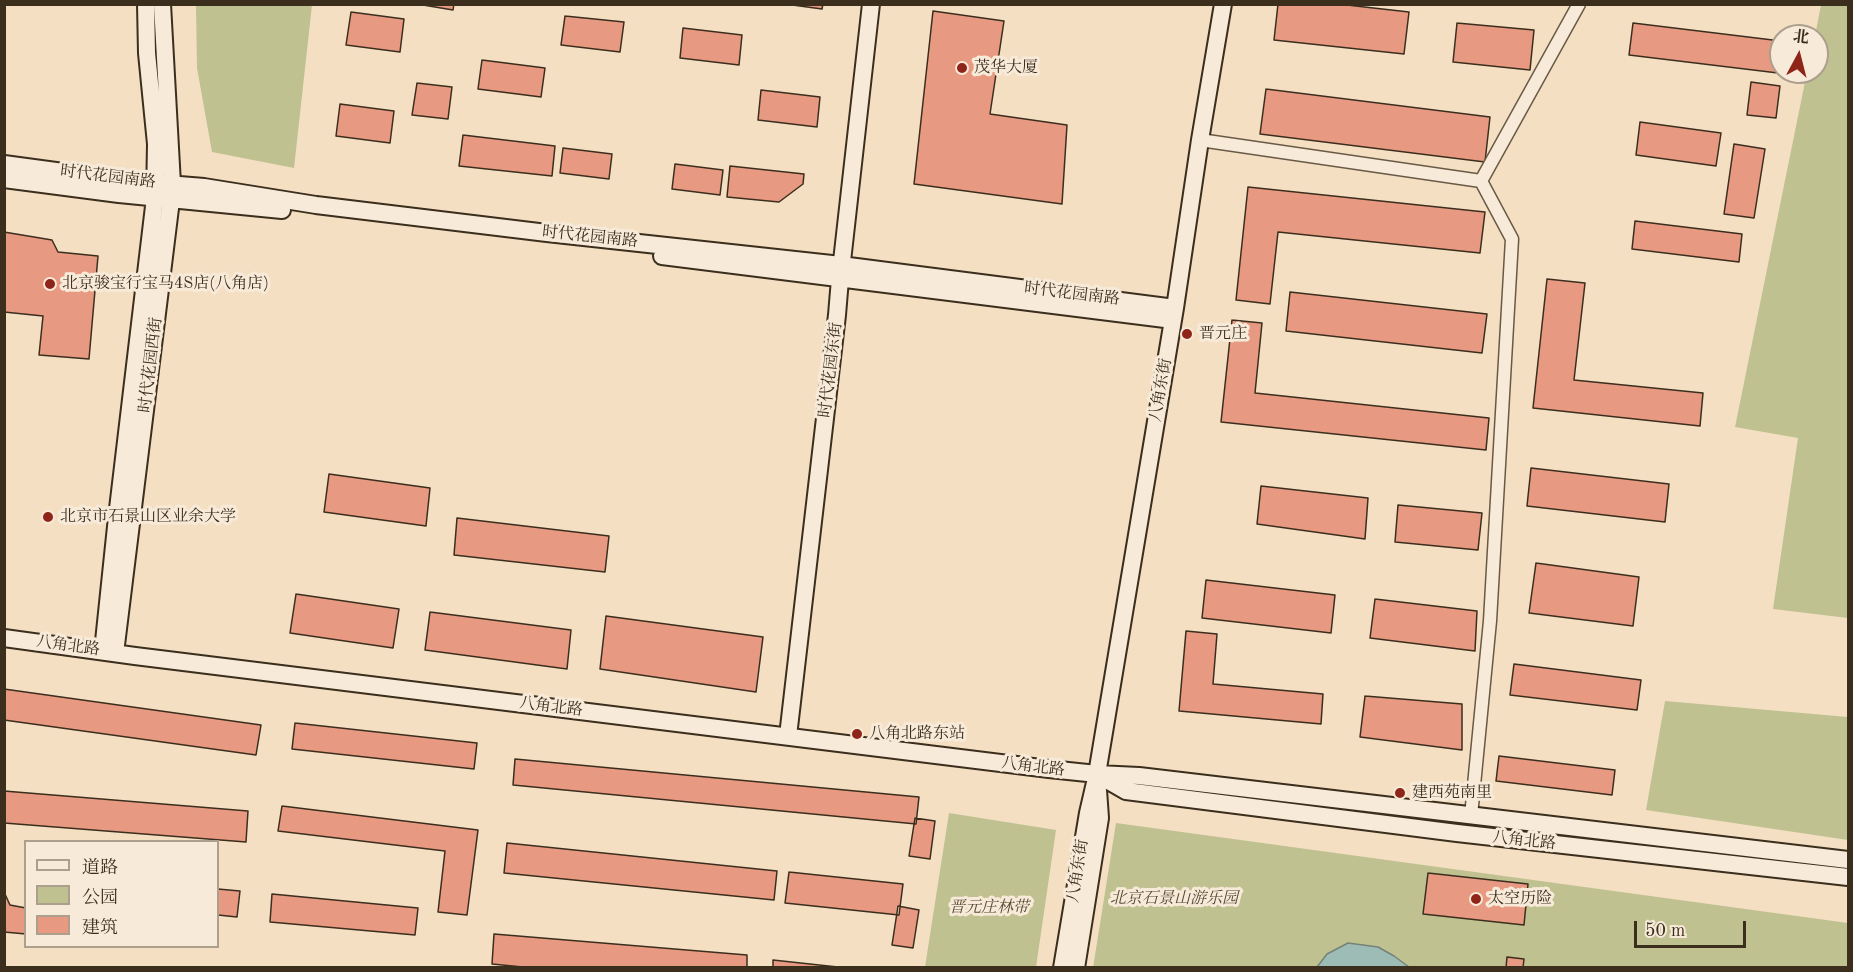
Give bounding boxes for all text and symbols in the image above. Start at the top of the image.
north arrow [1769,24,1829,84]
text: 北 [1792,29,1810,47]
place label: 茂华大厦 [974,58,1038,78]
marker: 茂华大厦 [955,61,969,75]
street label: 时代花园南路 [59,162,157,192]
street label: 时代花园南路 [541,222,639,252]
place label: 北京骏宝行宝马4S店(八角店) [62,274,269,294]
marker: 北京骏宝行宝马4S店(八角店) [43,277,57,291]
street label: 时代花园南路 [1023,279,1121,309]
street label: 时代花园西街 [136,316,166,414]
street label: 时代花园东街 [816,321,846,419]
place label: 晋元庄 [1199,324,1247,344]
marker: 晋元庄 [1180,327,1194,341]
street label: 八角东街 [1146,357,1176,423]
place label: 北京市石景山区业余大学 [60,507,236,527]
marker: 北京市石景山区业余大学 [41,510,55,524]
street label: 八角北路 [35,632,101,660]
street label: 八角北路 [518,694,584,720]
place label: 八角北路东站 [869,724,965,744]
marker: 八角北路东站 [850,727,864,741]
street label: 八角北路 [1000,754,1066,780]
place label: 建西苑南里 [1412,783,1492,803]
marker: 建西苑南里 [1393,786,1407,800]
street label: 八角北路 [1491,828,1557,854]
street label: 八角东街 [1064,838,1092,904]
legend [24,840,219,948]
text: 道路 [82,859,118,877]
text: 公园 [82,889,118,907]
park label: 北京石景山游乐园 [1110,889,1238,909]
place label: 太空历险 [1488,889,1552,909]
marker: 太空历险 [1469,892,1483,906]
park label: 晋元庄林带 [949,898,1029,918]
scale bar [1637,909,1750,947]
text: 建筑 [82,919,118,937]
text: 50 m [1645,922,1685,940]

